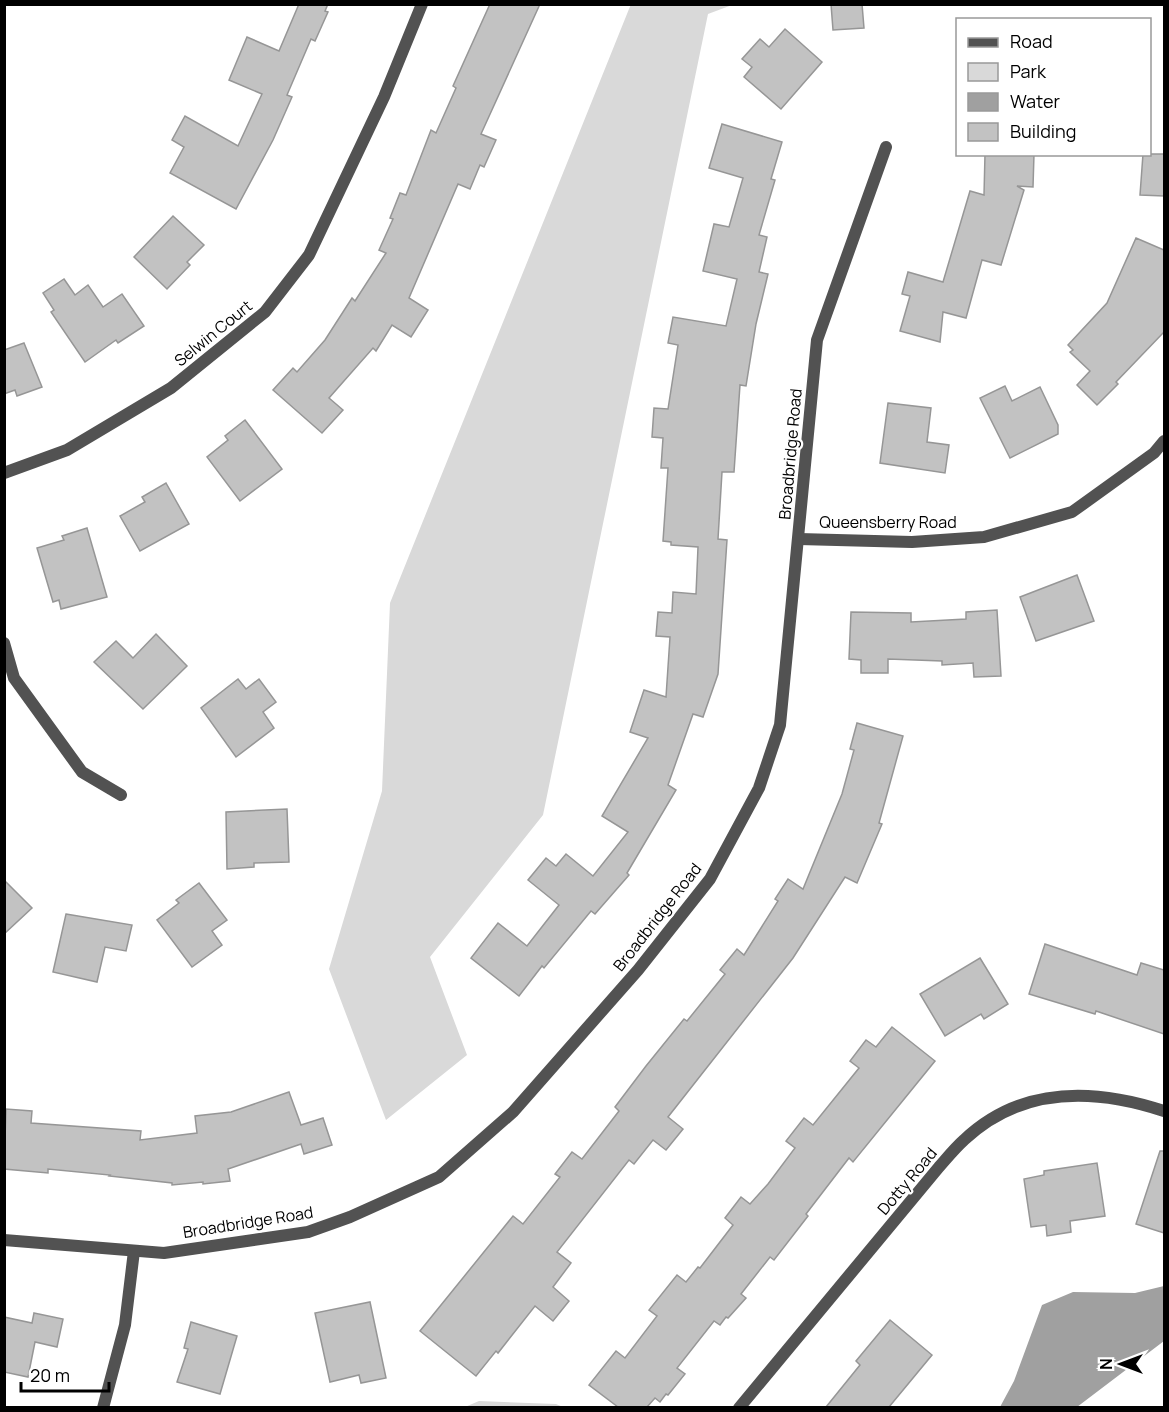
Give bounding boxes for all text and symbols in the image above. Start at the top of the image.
legend [956,18,1151,156]
text: Road [1010,29,1053,53]
text: Park [1010,59,1047,83]
text: Water [1010,89,1060,113]
text: Building [1010,119,1076,143]
street label: Selwin Court [169,295,257,371]
street label: Broadbridge Road [773,387,807,521]
street label: Queensberry Road [819,511,957,533]
street label: Broadbridge Road [608,858,706,976]
street label: Dotty Road [872,1143,942,1219]
street label: Broadbridge Road [181,1201,315,1243]
north arrow [1091,1334,1151,1394]
scale bar [21,1355,110,1393]
text: N [1095,1358,1117,1370]
text: 20 m [30,1363,70,1387]

